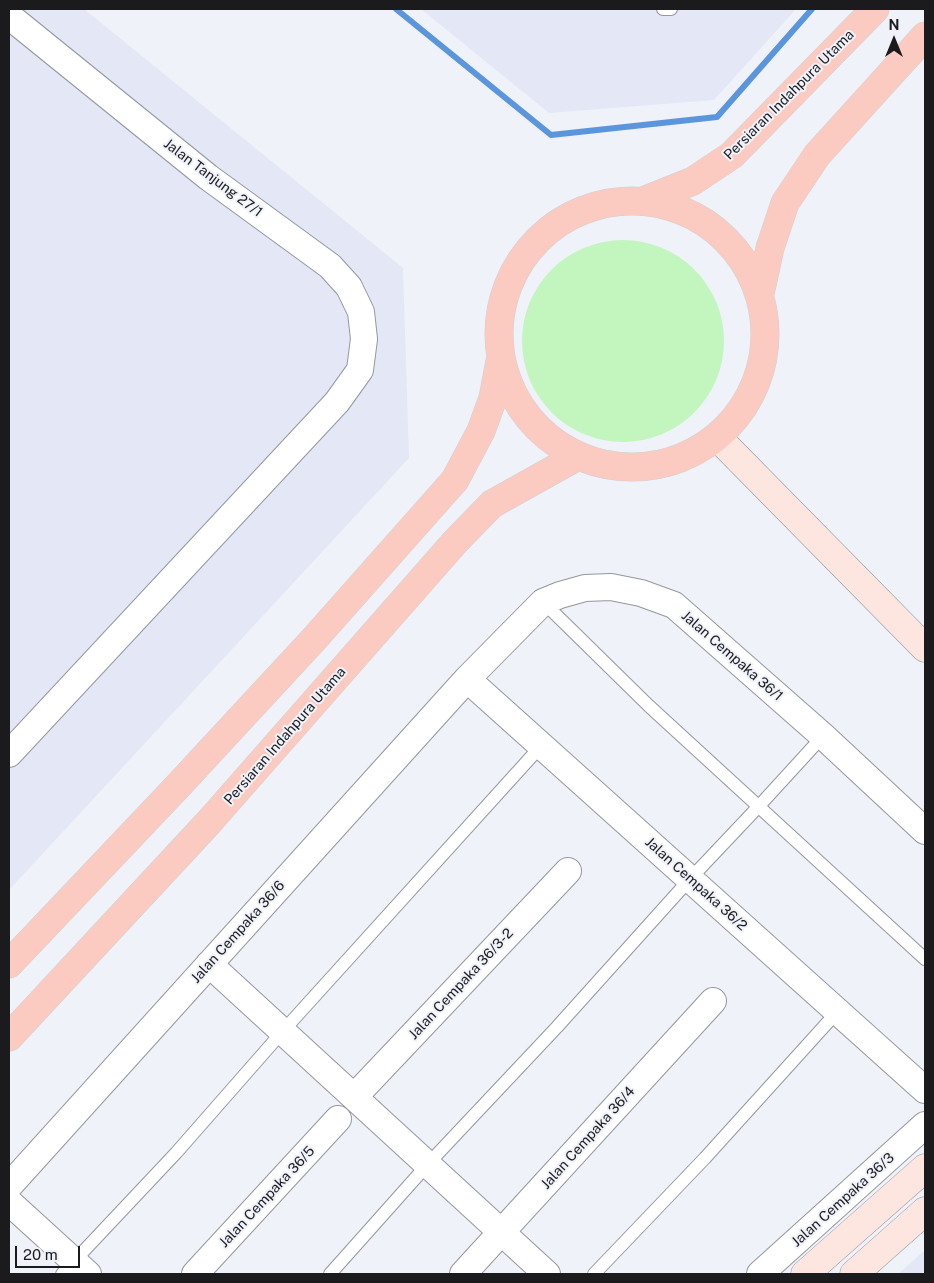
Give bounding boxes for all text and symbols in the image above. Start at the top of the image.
north arrow [869,15,919,65]
text: N [889,17,899,33]
street label: Persiaran Indahpura Utama [721,27,857,163]
street label: Jalan Tanjung 27/1 [160,135,266,221]
street label: Jalan Cempaka 36/1 [678,607,786,705]
street label: Persiaran Indahpura Utama [221,664,349,808]
street label: Jalan Cempaka 36/2 [641,834,751,934]
street label: Jalan Cempaka 36/6 [188,877,288,987]
street label: Jalan Cempaka 36/3-2 [405,925,517,1043]
street label: Jalan Cempaka 36/4 [538,1083,638,1193]
street label: Jalan Cempaka 36/5 [216,1143,318,1251]
street label: Jalan Cempaka 36/3 [788,1150,898,1250]
scale bar [18,1236,82,1268]
text: 20 m [23,1246,58,1263]

